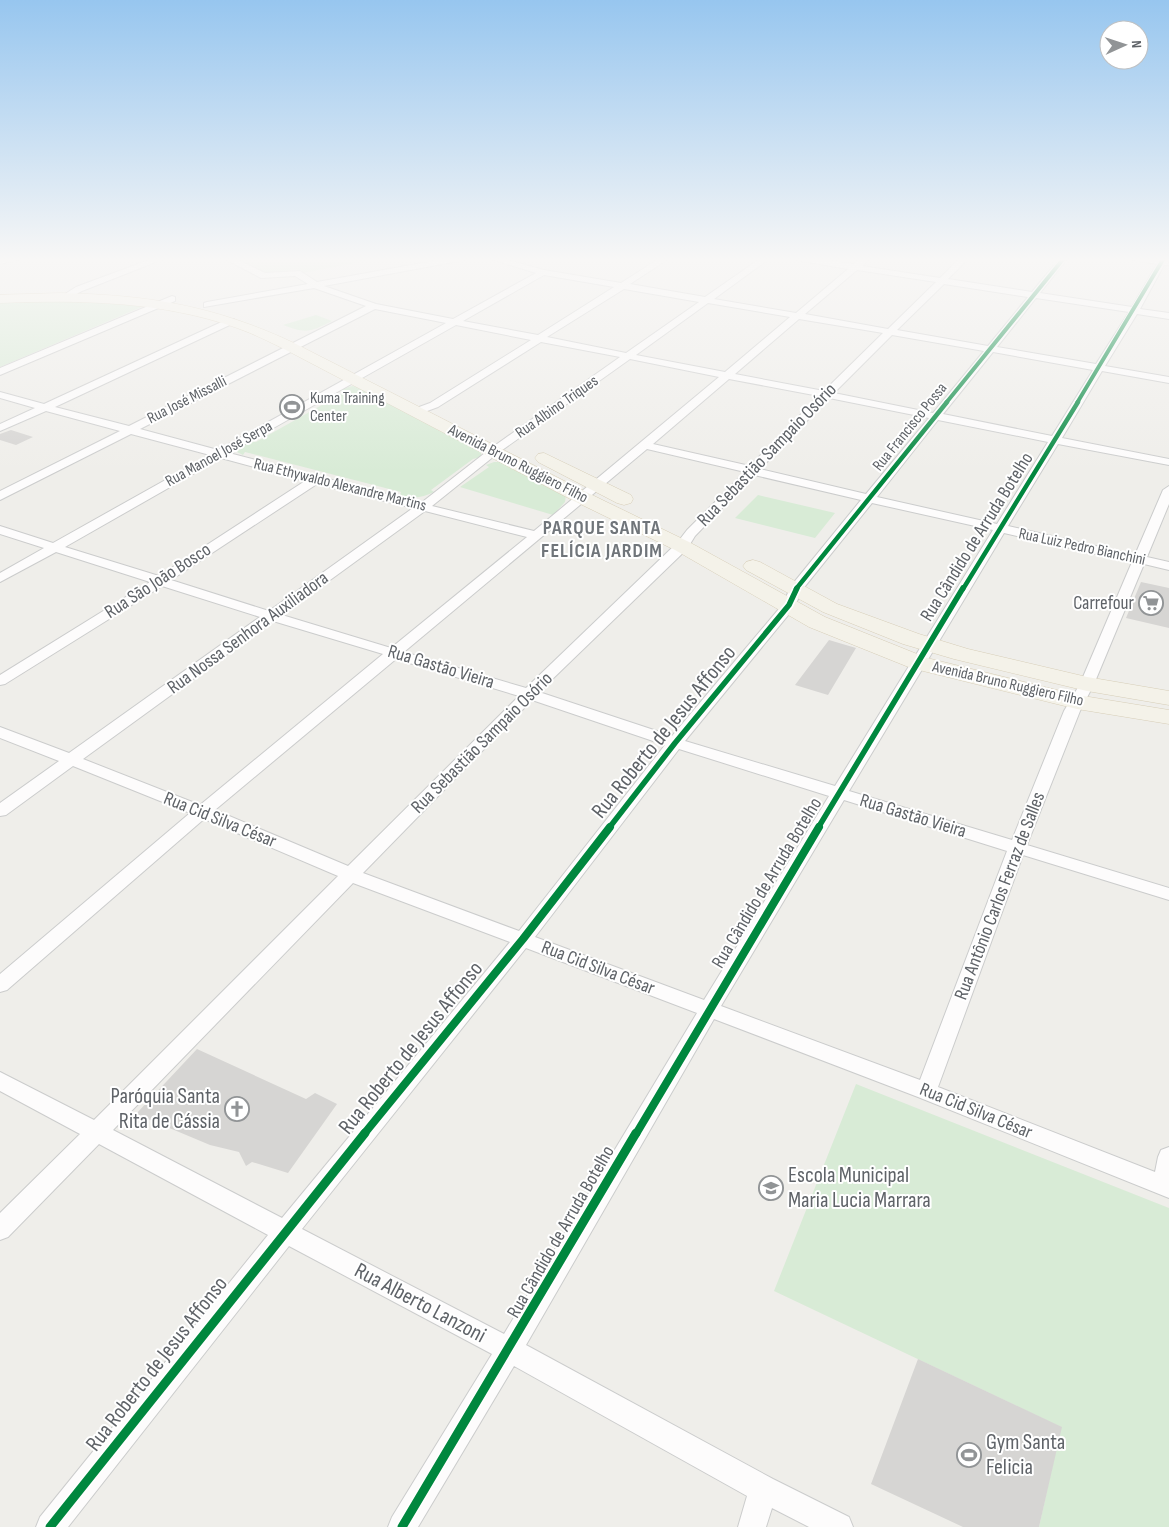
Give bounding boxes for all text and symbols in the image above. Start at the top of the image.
north arrow [1099,20,1149,70]
text: N [1128,40,1145,49]
street label: Rua Albino Triques [512,371,602,443]
street label: Rua José Missalli [144,372,230,428]
street label: Rua Sebastião Sampaio Osório [693,378,841,532]
street label: Rua Francisco Possa [869,379,951,475]
place label: Kuma Training Center [310,389,385,426]
sports icon: Kuma Training Center [279,394,305,420]
street label: Rua Manoel José Serpa [162,417,276,491]
street label: Avenida Bruno Ruggiero Filho [444,420,591,507]
street label: Rua Cândido de Arruda Botelho [916,448,1038,626]
street label: Rua Ethywaldo Alexandre Martins [252,454,428,516]
district label: PARQUE SANTA FELÍCIA JARDIM [541,516,663,563]
street label: Rua Luiz Pedro Bianchini [1017,524,1147,570]
street label: Rua São João Bosco [101,538,215,624]
street label: Rua Nossa Senhora Auxiliadora [163,567,333,699]
supermarket icon: Carrefour [1138,590,1164,616]
place label: Carrefour [1073,592,1135,615]
street label: Rua Gastão Vieira [385,640,497,694]
street label: Rua Roberto de Jesus Affonso [586,640,742,824]
street label: Avenida Bruno Ruggiero Filho [930,657,1085,711]
street label: Rua Sebastião Sampaio Osório [406,667,558,819]
street label: Rua Cid Silva César [160,787,280,853]
street label: Rua Gastão Vieira [857,789,969,843]
street label: Rua Antônio Carlos Ferraz de Salles [950,789,1050,1003]
street label: Rua Cândido de Arruda Botelho [707,793,827,973]
street label: Rua Cid Silva César [538,936,658,1000]
street label: Rua Roberto de Jesus Affonso [333,956,489,1140]
street label: Rua Cid Silva César [916,1078,1036,1144]
place label: Paróquia Santa Rita de Cássia [111,1083,220,1135]
church icon: Paróquia Santa Rita de Cássia [224,1096,250,1122]
street label: Rua Cândido de Arruda Botelho [502,1142,620,1322]
place label: Escola Municipal Maria Lucia Marrara [788,1162,931,1214]
school or university icon: Escola Municipal Maria Lucia Marrara [758,1175,784,1201]
street label: Rua Alberto Lanzoni [350,1257,490,1349]
street label: Rua Roberto de Jesus Affonso [80,1271,234,1457]
place label: Gym Santa Felicia [986,1429,1065,1481]
sports icon: Gym Santa Felicia [956,1442,982,1468]

